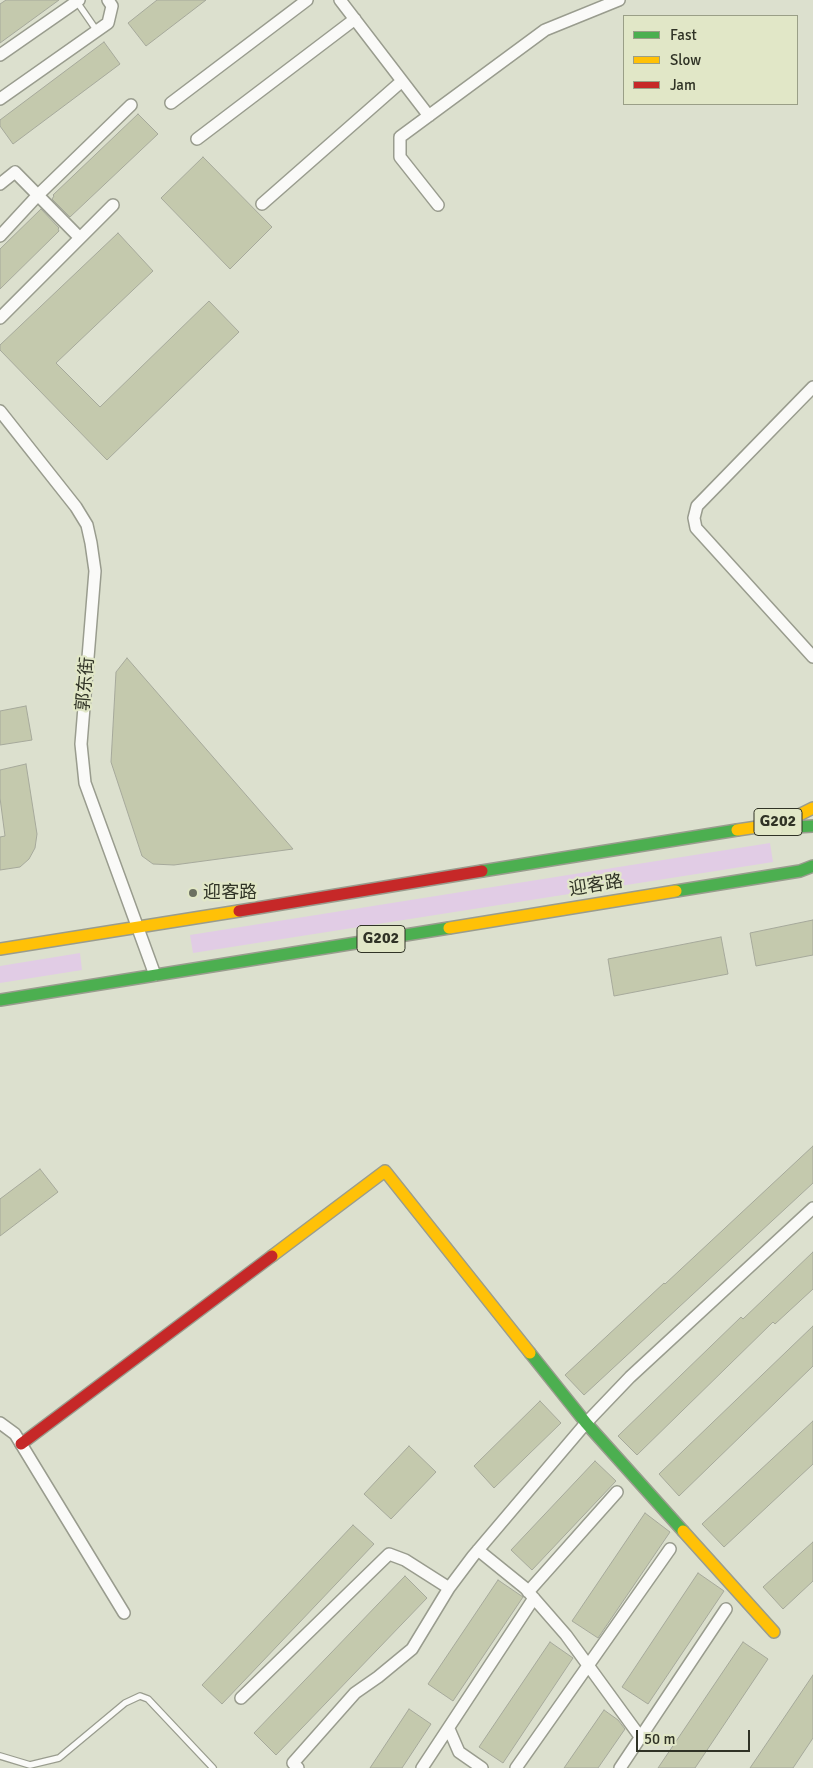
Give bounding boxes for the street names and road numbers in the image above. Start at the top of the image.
street label: 郭东街 [73,656,99,712]
road number: G202 [754,809,802,836]
street label: 迎客路 [568,871,624,901]
road number: G202 [357,926,405,952]

